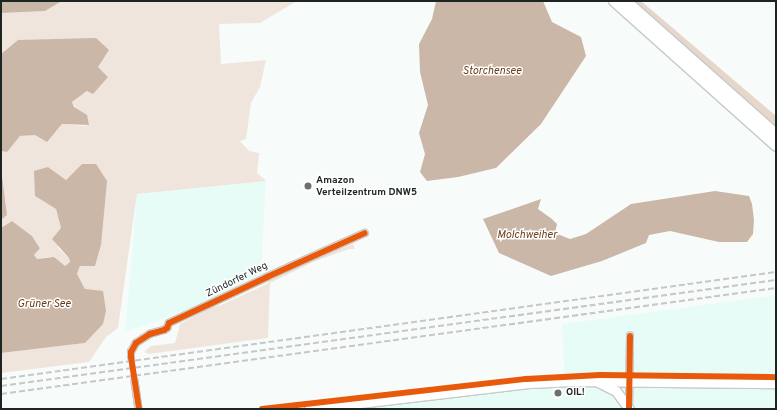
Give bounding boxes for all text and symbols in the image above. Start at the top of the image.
water label: Storchensee [463,64,521,78]
place label: Amazon Verteilzentrum DNW5 [316,174,417,198]
marker: Amazon Verteilzentrum DNW5 [303,181,313,191]
water label: Molchweiher [497,228,557,242]
street label: Zündorfer Weg [204,260,270,300]
water label: Grüner See [17,297,71,311]
place label: OIL! [566,387,585,399]
marker: OIL! [553,388,563,398]

